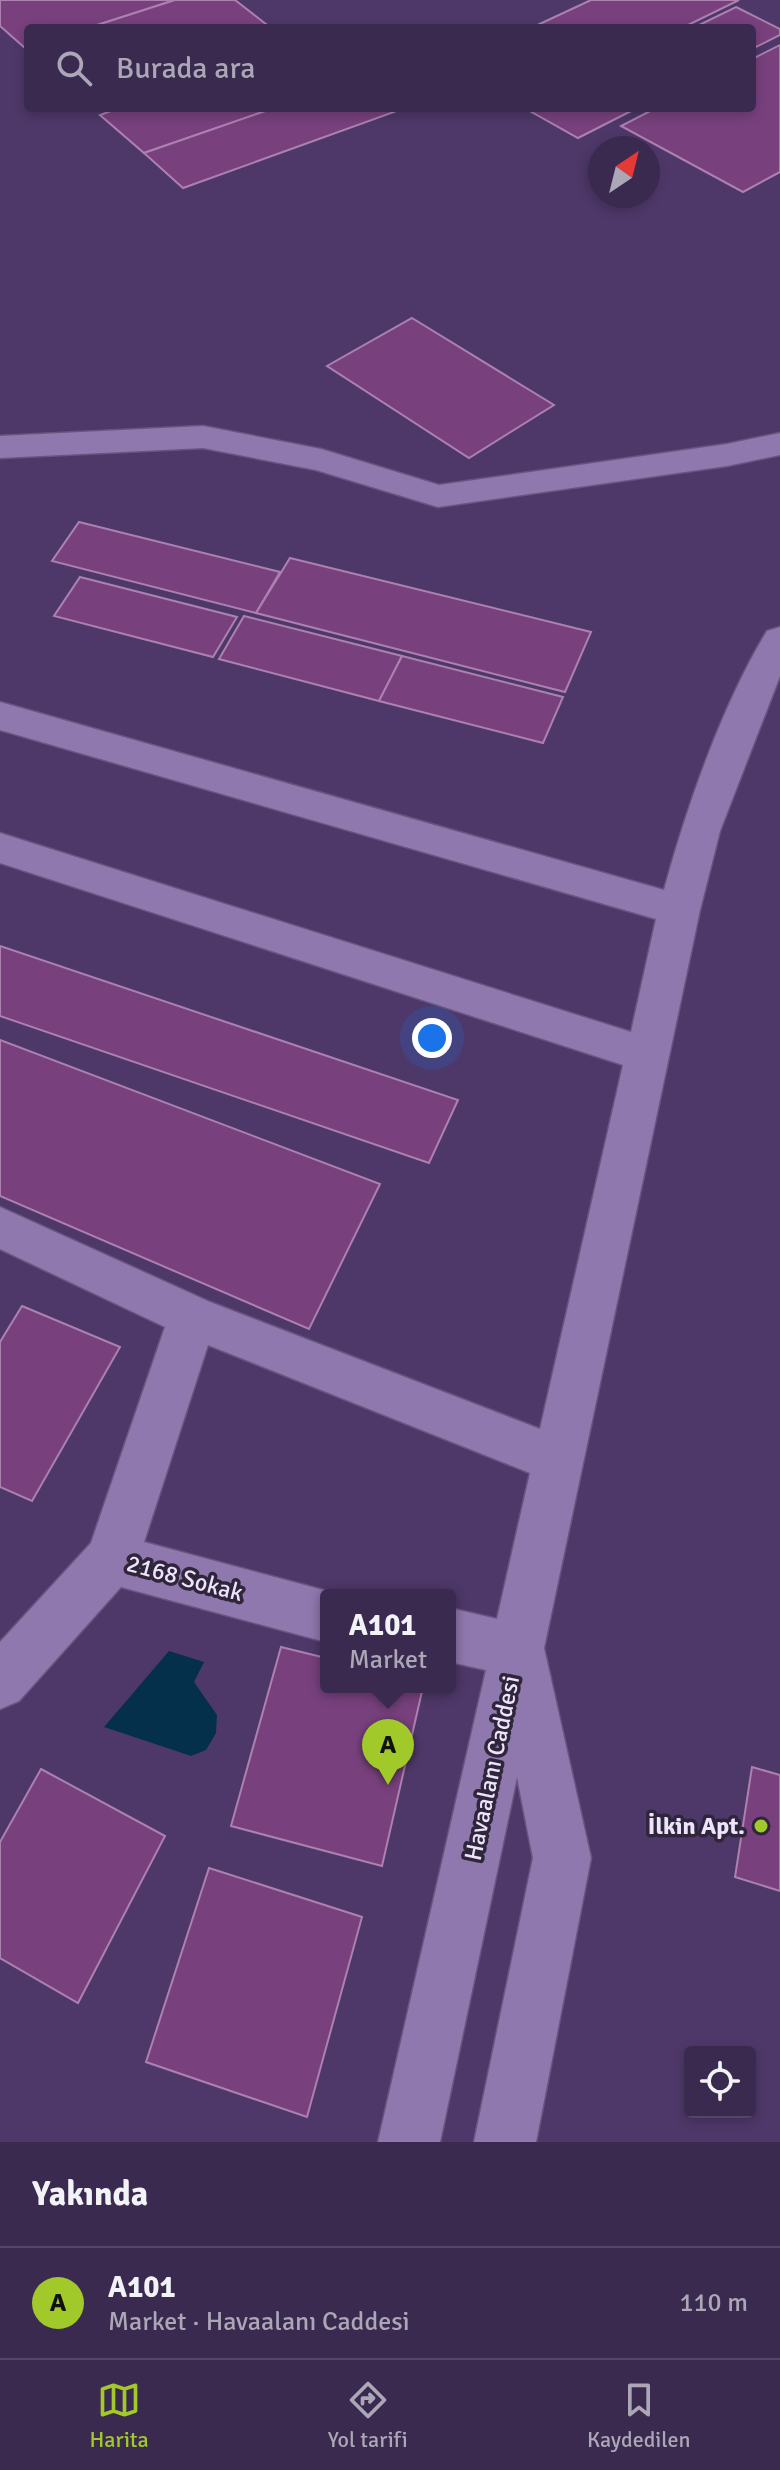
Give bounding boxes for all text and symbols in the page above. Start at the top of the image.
search box [24,24,756,112]
icon: search [52,46,96,90]
text: Burada ara [116,50,255,87]
north arrow [588,136,660,208]
your location [412,1018,452,1058]
street label: 2168 Sokak [124,1548,246,1608]
popup [320,1589,456,1693]
text: A101 [349,1607,417,1644]
text: Market [349,1644,427,1676]
street label: Havaalanı Caddesi [458,1673,526,1863]
pin: A [362,1719,414,1785]
place label: İlkin Apt. [648,1811,745,1841]
marker: İlkin Apt. [752,1817,770,1835]
map controls [684,2046,756,2118]
button: locate [684,2046,756,2118]
text: Yakında [32,2173,148,2215]
text: A101 [108,2269,176,2306]
text: A [50,2287,66,2319]
text: 110 m [679,2287,748,2319]
text: Market · Havaalanı Caddesi [108,2306,410,2338]
tab: Harita [90,2378,149,2453]
tab: Yol tarifi [328,2378,408,2453]
tab: Kaydedilen [587,2378,690,2453]

